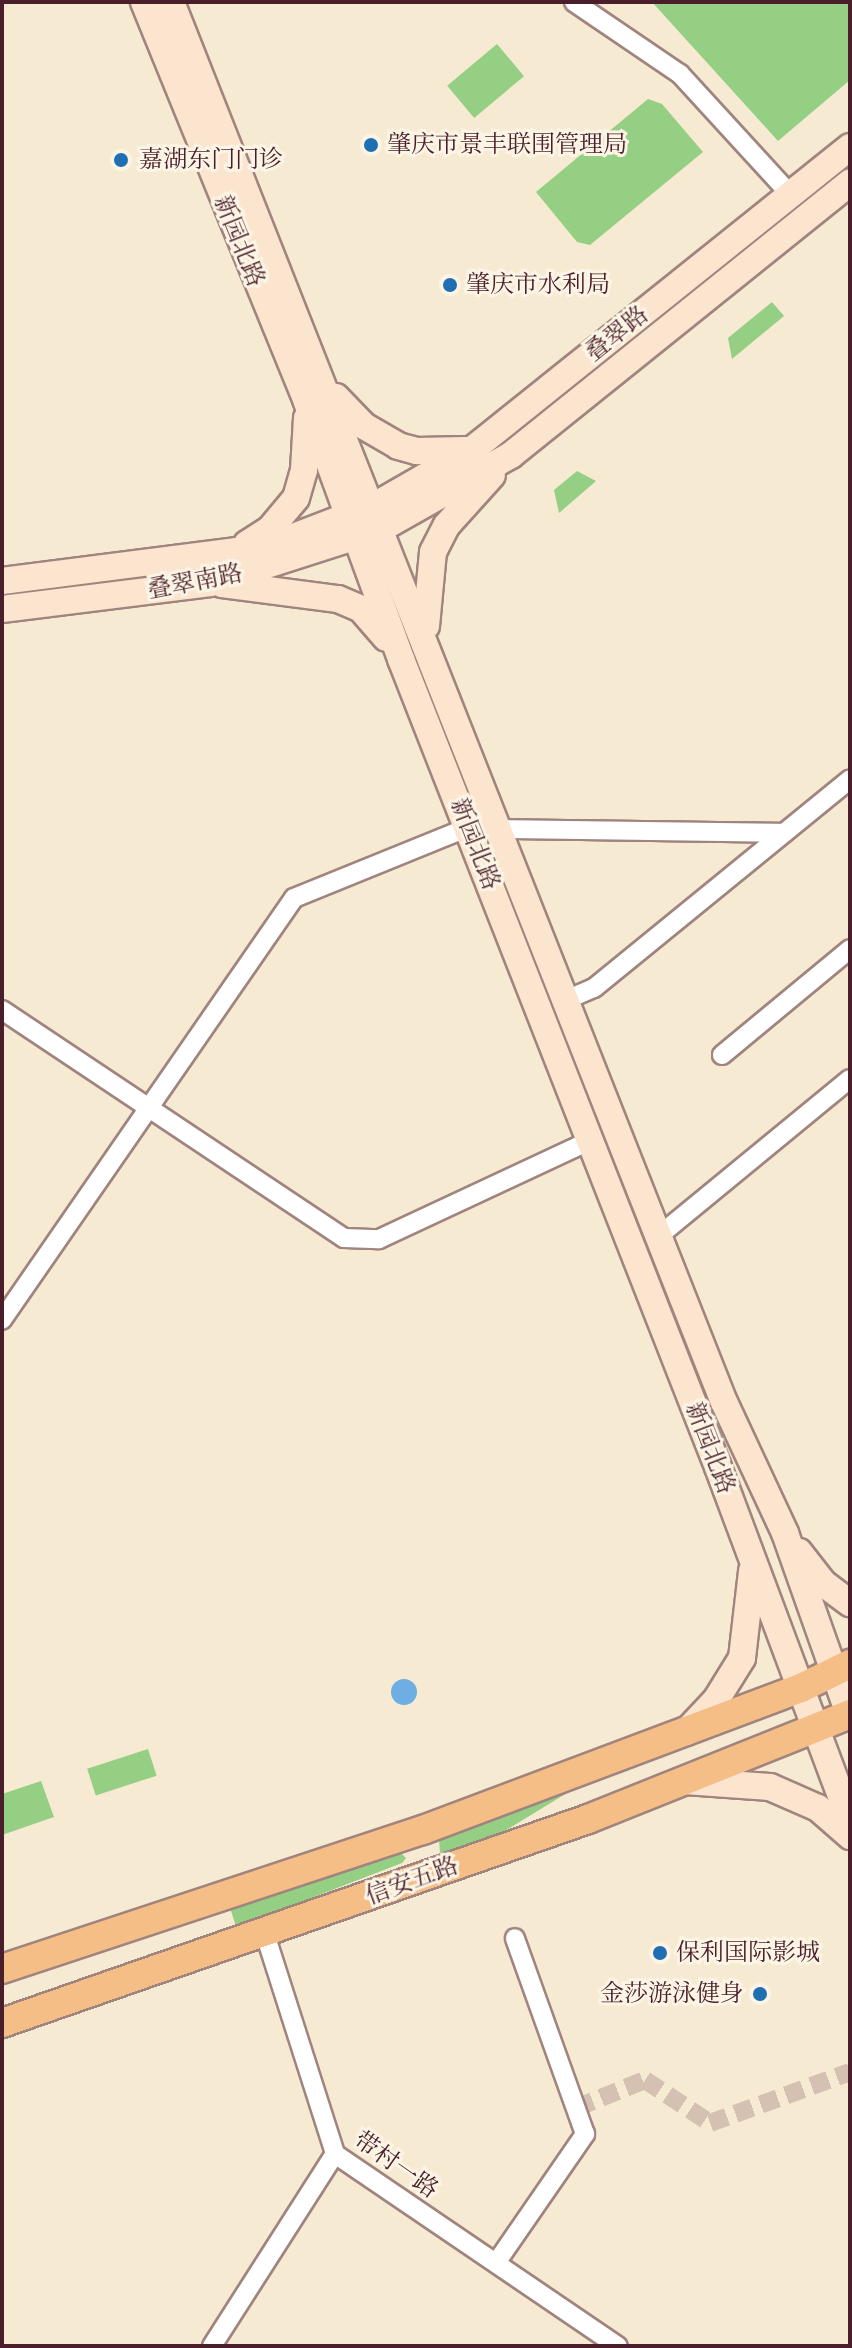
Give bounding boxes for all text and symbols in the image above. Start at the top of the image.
place label: 肇庆市景丰联围管理局 [387,131,627,159]
marker: 肇庆市景丰联围管理局 [362,136,380,154]
place label: 嘉湖东门门诊 [139,146,283,174]
marker: 嘉湖东门门诊 [110,149,132,171]
street label: 新园北路 [208,191,270,291]
place label: 肇庆市水利局 [466,271,610,299]
marker: 肇庆市水利局 [441,276,459,294]
street label: 叠翠路 [580,300,654,368]
street label: 叠翠南路 [145,559,245,605]
street label: 新园北路 [444,794,506,894]
street label: 新园北路 [679,1398,741,1498]
street label: 信安五路 [362,1851,462,1911]
place label: 保利国际影城 [676,1939,820,1967]
marker: 保利国际影城 [651,1944,669,1962]
place label: 金莎游泳健身 [600,1980,744,2008]
marker: 金莎游泳健身 [751,1985,769,2003]
street label: 带村一路 [348,2126,444,2204]

